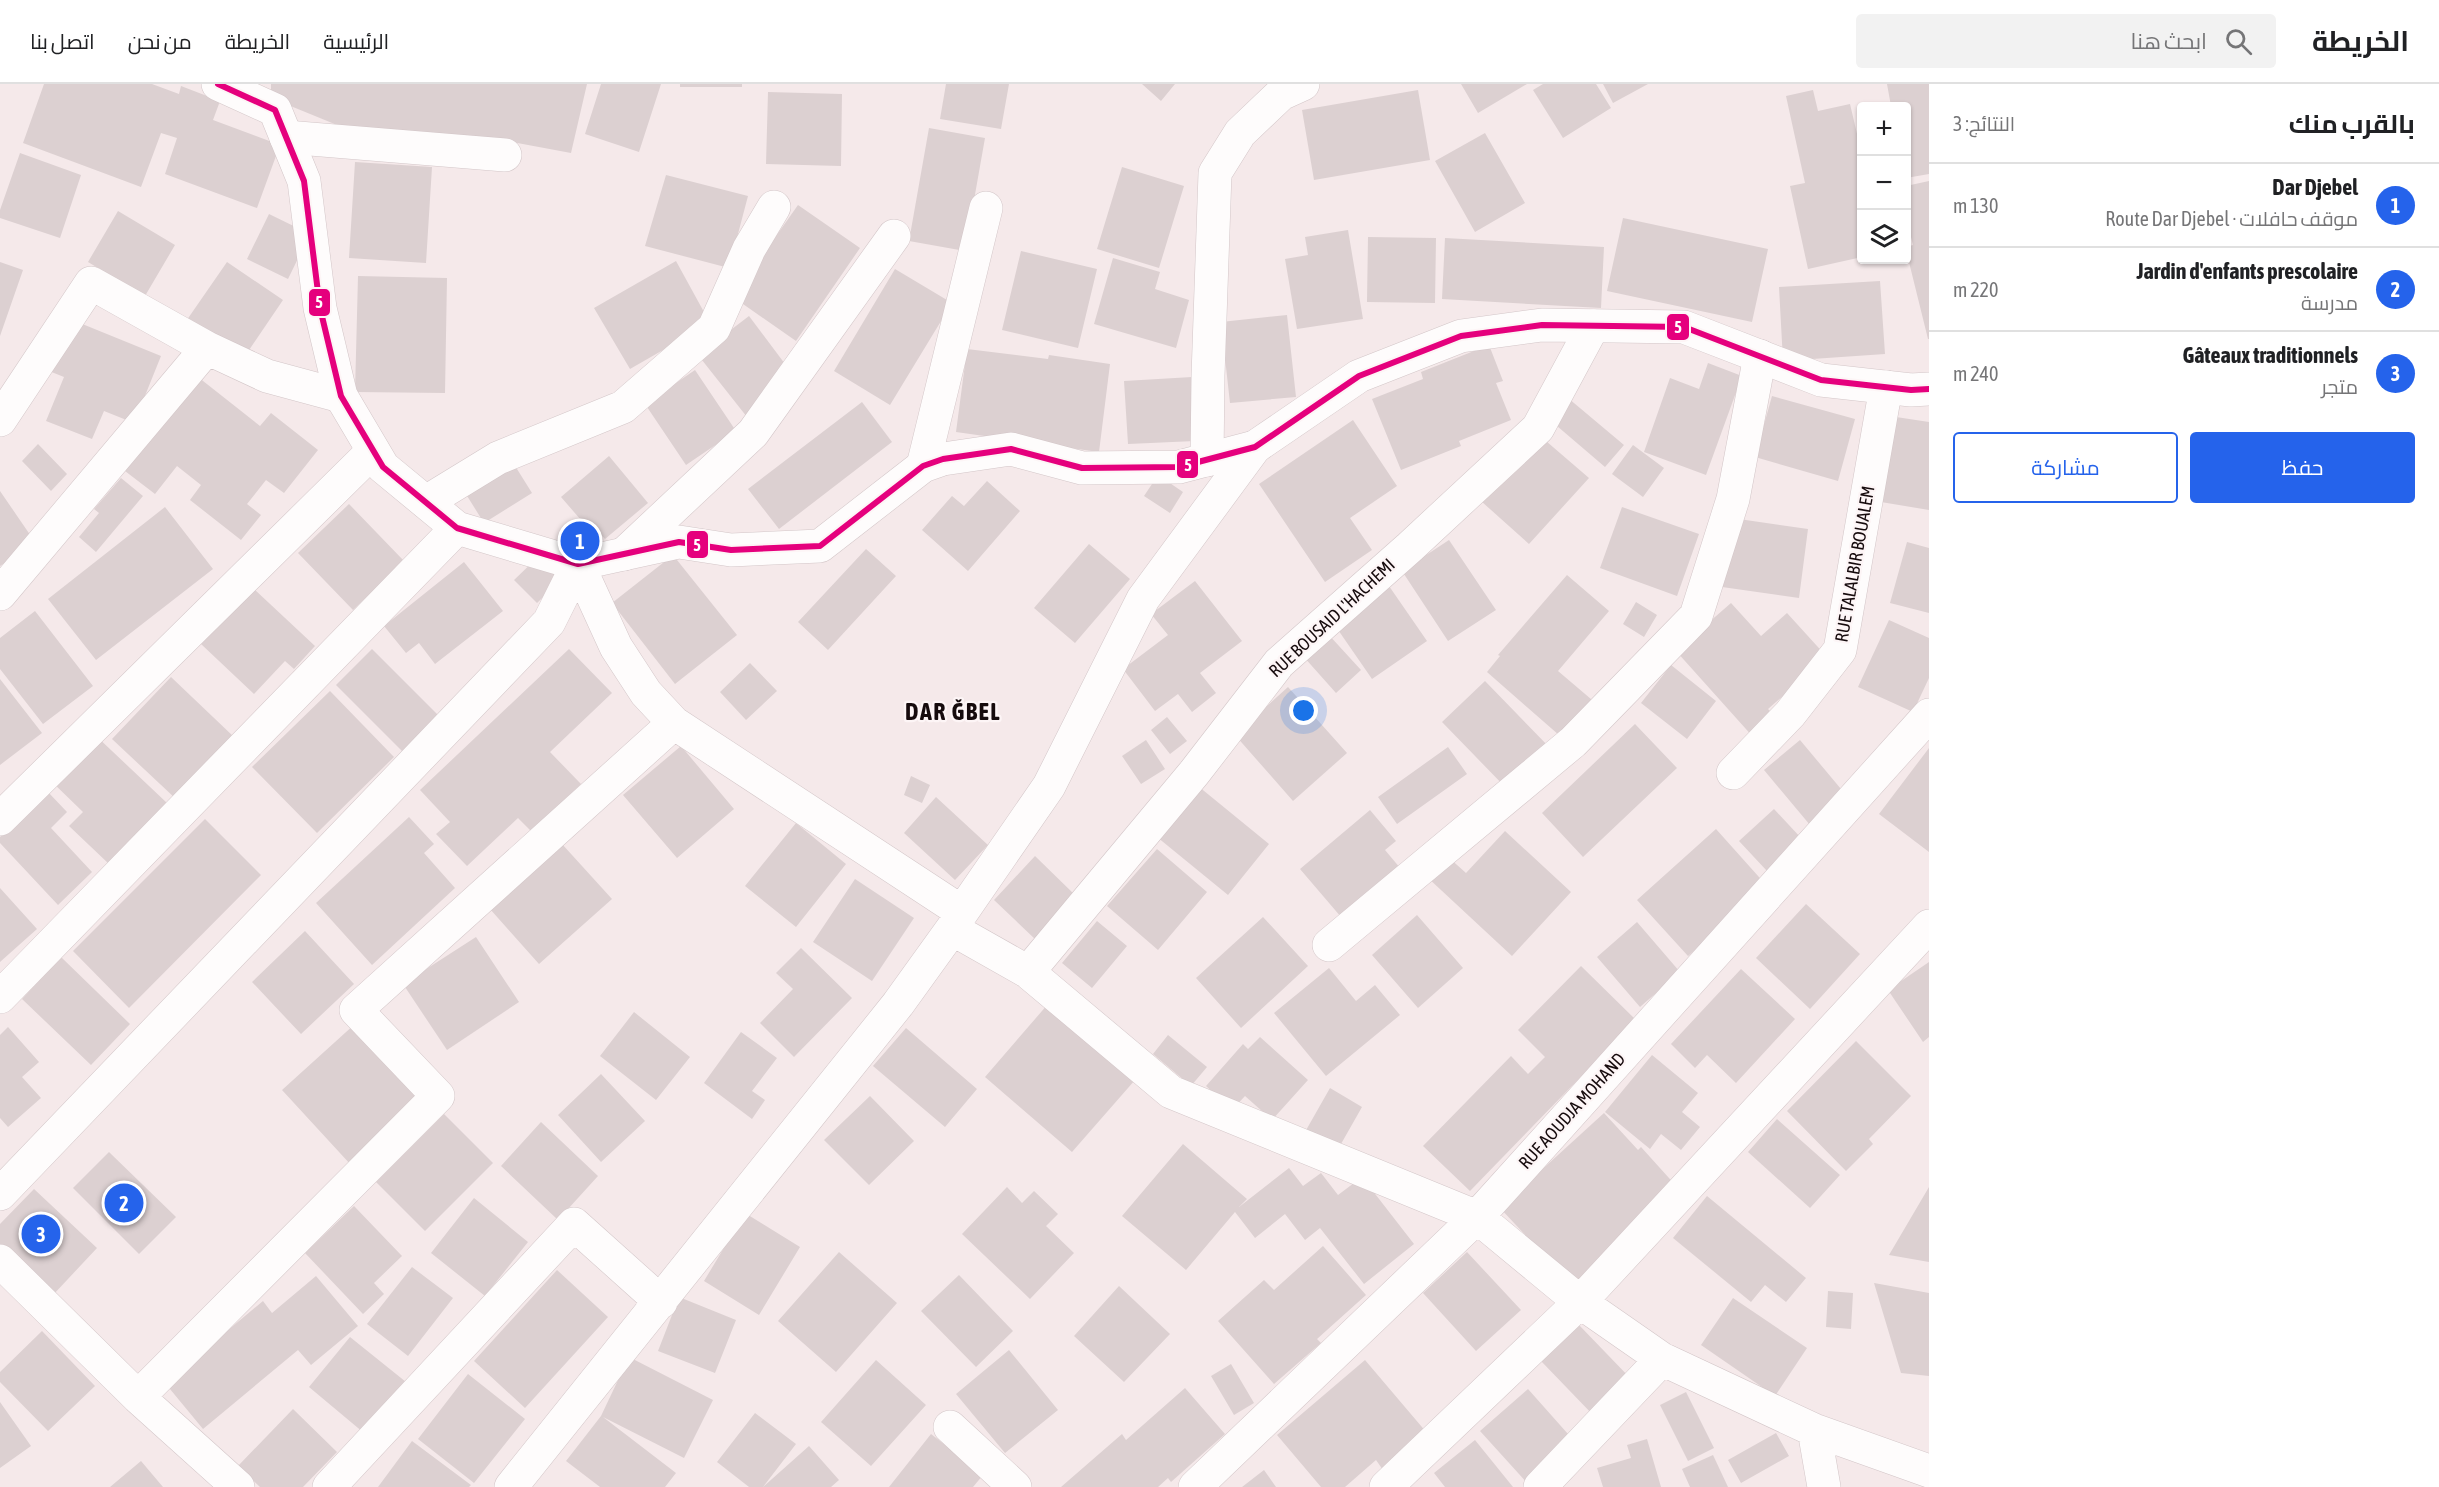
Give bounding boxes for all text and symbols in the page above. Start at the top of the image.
search box [1856,14,2276,68]
icon: search [2222,25,2255,58]
text: الخريطة [2312,25,2409,57]
text: ابحث هنا [2130,28,2207,54]
text: اتصل بنا [30,29,95,53]
text: من نحن [128,29,192,53]
text: الخريطة [225,29,290,53]
text: الرئيسية [323,29,389,53]
map controls [1857,102,1911,264]
button: + [1857,102,1911,156]
text: بالقرب منك [2289,109,2415,139]
text: النتائج: 3 [1953,112,2015,135]
button: − [1857,156,1911,210]
text: Dar Djebel [2272,174,2358,200]
text: 130 m [1953,194,1998,217]
text: 1 [2391,194,2400,217]
text: موقف حافلات · Route Dar Djebel [2105,207,2358,230]
button: layers [1857,210,1911,264]
text: Jardin d'enfants prescolaire [2136,258,2358,284]
text: 220 m [1953,278,1998,301]
text: 2 [2391,278,2400,301]
line badge: 5 [308,288,331,317]
text: مدرسة [2301,291,2358,314]
text: 5 [315,293,323,311]
line badge: 5 [1666,313,1690,341]
text: 5 [1674,318,1682,336]
text: Gâteaux traditionnels [2182,342,2358,368]
text: 240 m [1953,362,1998,385]
text: 3 [2391,362,2400,385]
text: متجر [2321,375,2358,398]
button: مشاركة [1953,432,2178,503]
button: حفظ [2190,432,2415,503]
line badge: 5 [1176,450,1199,479]
text: 5 [1184,456,1192,474]
street label: RUE TALALBIR BOUALEM [1830,484,1879,644]
pin: 1 [560,518,600,564]
line badge: 5 [686,530,709,559]
text: 5 [693,536,701,554]
street label: RUE BOUSAID L'HACHEMI [1264,554,1399,681]
your location [1289,696,1318,725]
district label: DAR ǦBEL [905,698,1001,725]
street label: RUE AOUDJA MOHAND [1514,1048,1629,1173]
pin: 2 [104,1180,144,1226]
pin: 3 [22,1212,60,1256]

